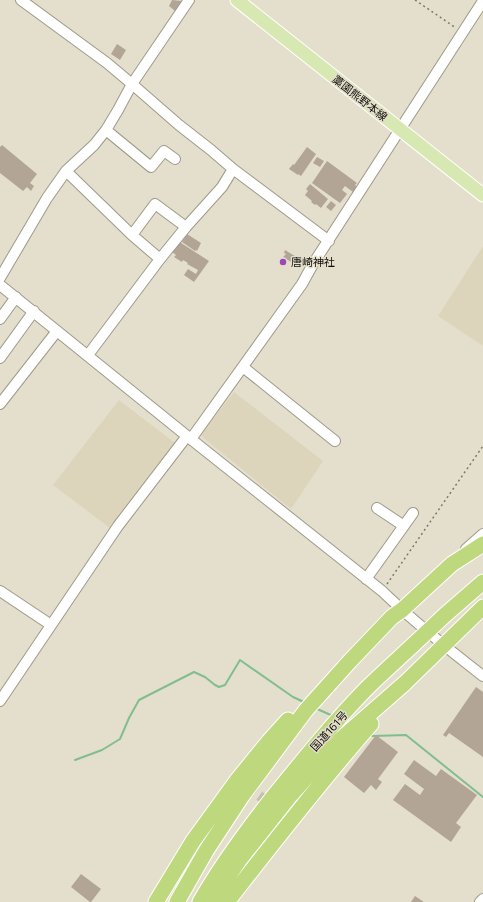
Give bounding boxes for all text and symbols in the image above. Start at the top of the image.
street label: 藁園熊野本線 [330,72,390,123]
place label: 唐崎神社 [291,255,335,268]
marker: 唐崎神社 [278,257,288,267]
street label: 国道161号 [307,708,350,753]

